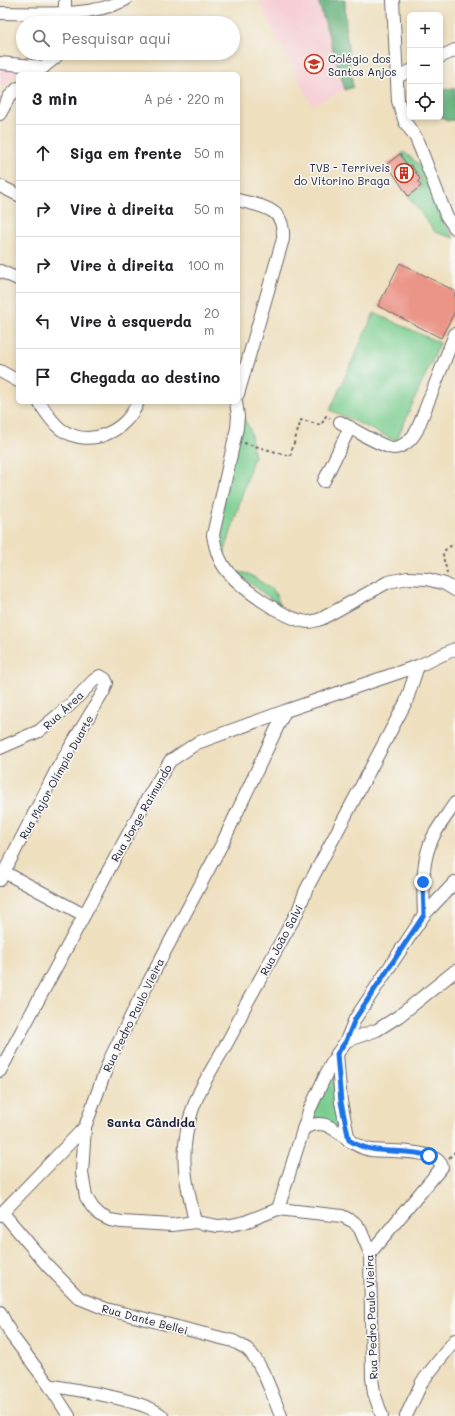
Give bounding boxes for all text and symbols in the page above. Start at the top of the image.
map controls [407,12,443,120]
button: + [407,12,443,48]
search box [16,16,240,60]
icon: search [30,27,52,49]
text: Pesquisar aqui [62,28,171,48]
button: − [407,48,443,84]
place label: Colégio dos Santos Anjos [328,51,397,79]
school or university icon: Colégio dos Santos Anjos [303,53,325,75]
button: locate [407,84,443,120]
text: 3 min [32,87,77,109]
text: A pé · 220 m [144,90,224,107]
icon: ahead [32,142,54,164]
text: Siga em frente [70,143,182,163]
text: 50 m [194,144,224,161]
place label: TVB - Terríveis do Vitorino Braga [294,160,390,188]
building icon: TVB - Terríveis do Vitorino Braga [393,162,415,184]
icon: right [32,198,54,220]
text: Vire à direita [70,199,174,219]
text: 50 m [194,200,224,217]
icon: right [32,254,54,276]
text: Vire à direita [70,255,174,275]
text: 100 m [188,256,224,273]
text: 20 m [204,304,219,338]
icon: left [32,310,54,332]
text: Vire à esquerda [70,311,192,331]
icon: arrive [32,366,54,388]
text: Chegada ao destino [70,367,220,387]
street label: Rua Área [40,687,87,733]
street label: Rua Major Olímpio Duarte [16,712,97,842]
street label: Rua Jorge Raimundo [107,761,175,864]
route end [414,873,432,891]
street label: Rua João Salvi [256,902,306,978]
street label: Rua Pedro Paulo Vieira [99,955,167,1074]
district label: Santa Cândida [107,1114,195,1130]
route start [420,1147,438,1165]
street label: Rua Pedro Paulo Vieira [361,1254,381,1380]
street label: Rua Dante Bellei [100,1300,190,1338]

